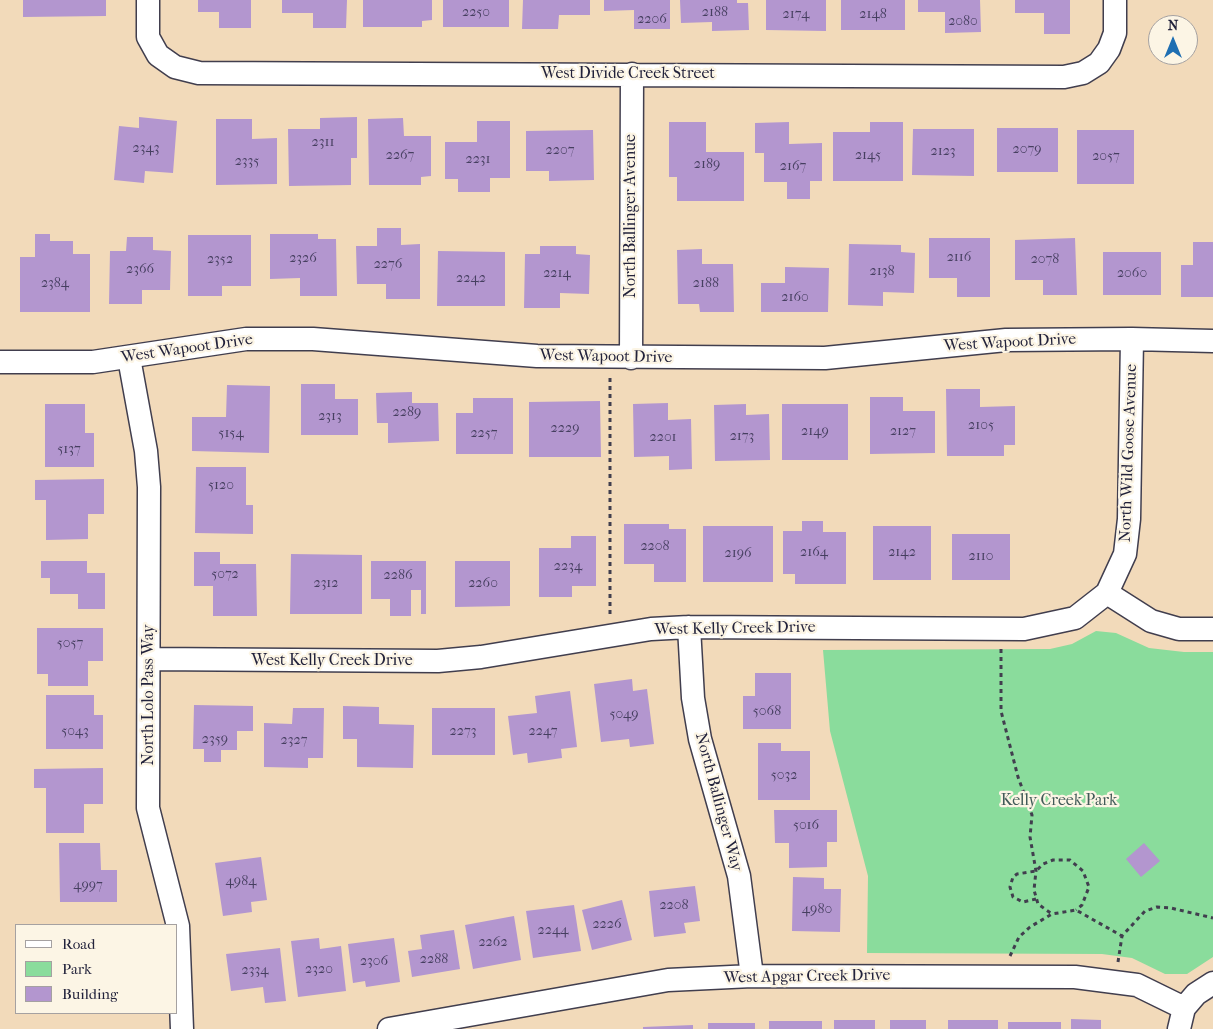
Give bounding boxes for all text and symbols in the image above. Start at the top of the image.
house number: 2250 [462,5,490,21]
house number: 2188 [702,5,728,21]
house number: 2174 [783,7,809,23]
house number: 2148 [859,7,887,23]
house number: 2206 [637,12,667,28]
house number: 2080 [948,14,978,30]
north arrow [1148,15,1198,65]
text: N [1168,17,1178,34]
street label: West Divide Creek Street [541,64,715,84]
street label: North Ballinger Avenue [621,134,641,298]
house number: 2311 [312,135,334,151]
house number: 2343 [133,141,159,157]
house number: 2079 [1012,142,1042,158]
house number: 2207 [546,143,574,159]
house number: 2123 [930,144,956,160]
house number: 2267 [386,148,414,164]
house number: 2145 [855,148,881,164]
house number: 2057 [1092,149,1120,165]
house number: 2231 [465,152,491,168]
house number: 2335 [235,154,259,170]
house number: 2189 [694,157,720,173]
house number: 2167 [780,159,806,175]
house number: 2116 [947,250,971,266]
house number: 2326 [289,251,317,267]
house number: 2352 [207,252,233,268]
house number: 2078 [1031,252,1059,268]
house number: 2276 [374,257,402,273]
house number: 2366 [126,262,154,278]
house number: 2138 [870,264,894,280]
house number: 2214 [543,266,571,282]
house number: 2060 [1117,266,1147,282]
house number: 2242 [456,271,486,287]
house number: 2384 [41,276,69,292]
house number: 2188 [693,276,719,292]
house number: 2160 [781,290,809,306]
street label: West Wapoot Drive [120,330,254,368]
street label: West Wapoot Drive [943,330,1077,356]
street label: West Wapoot Drive [540,346,672,368]
street label: North Wild Goose Avenue [1116,364,1142,542]
house number: 2289 [393,405,421,421]
house number: 2313 [318,409,342,425]
house number: 2105 [968,418,994,434]
house number: 2229 [551,421,579,437]
house number: 2149 [801,424,829,440]
house number: 2127 [890,424,916,440]
house number: 5154 [218,426,244,442]
house number: 2257 [470,426,498,442]
house number: 2173 [730,429,754,445]
house number: 2201 [649,430,677,446]
house number: 5137 [57,442,81,458]
house number: 5120 [208,478,234,494]
house number: 2208 [640,539,670,555]
house number: 2164 [800,545,828,561]
house number: 2142 [888,545,916,561]
house number: 2196 [724,546,752,562]
house number: 2110 [969,549,993,565]
house number: 2234 [554,559,582,575]
house number: 5072 [211,567,239,583]
house number: 2286 [383,568,413,584]
house number: 2312 [313,576,339,592]
house number: 2260 [468,576,498,592]
street label: West Kelly Creek Drive [654,618,816,640]
street label: North Lolo Pass Way [139,625,159,765]
house number: 5057 [57,636,83,652]
street label: West Kelly Creek Drive [251,651,413,671]
house number: 5068 [753,704,781,720]
house number: 5049 [609,707,639,723]
house number: 5043 [61,724,89,740]
house number: 2273 [450,724,476,740]
house number: 2247 [528,724,558,740]
street label: North Ballinger Way [690,731,746,873]
house number: 2359 [202,732,228,748]
house number: 2327 [281,733,307,749]
house number: 5032 [771,768,797,784]
park label: Kelly Creek Park [1001,791,1117,811]
house number: 5016 [793,818,819,834]
house number: 4984 [226,874,256,890]
house number: 4997 [73,878,103,894]
house number: 2208 [659,898,689,914]
house number: 4980 [802,902,832,918]
house number: 2226 [592,917,622,933]
house number: 2244 [537,923,569,939]
legend [15,924,178,1014]
text: Road [62,935,95,953]
house number: 2262 [478,935,508,951]
house number: 2288 [420,952,448,968]
house number: 2306 [360,954,388,970]
text: Park [62,960,92,978]
house number: 2320 [305,962,333,978]
house number: 2334 [242,963,268,979]
street label: West Apgar Creek Drive [723,966,891,988]
text: Building [62,985,118,1003]

